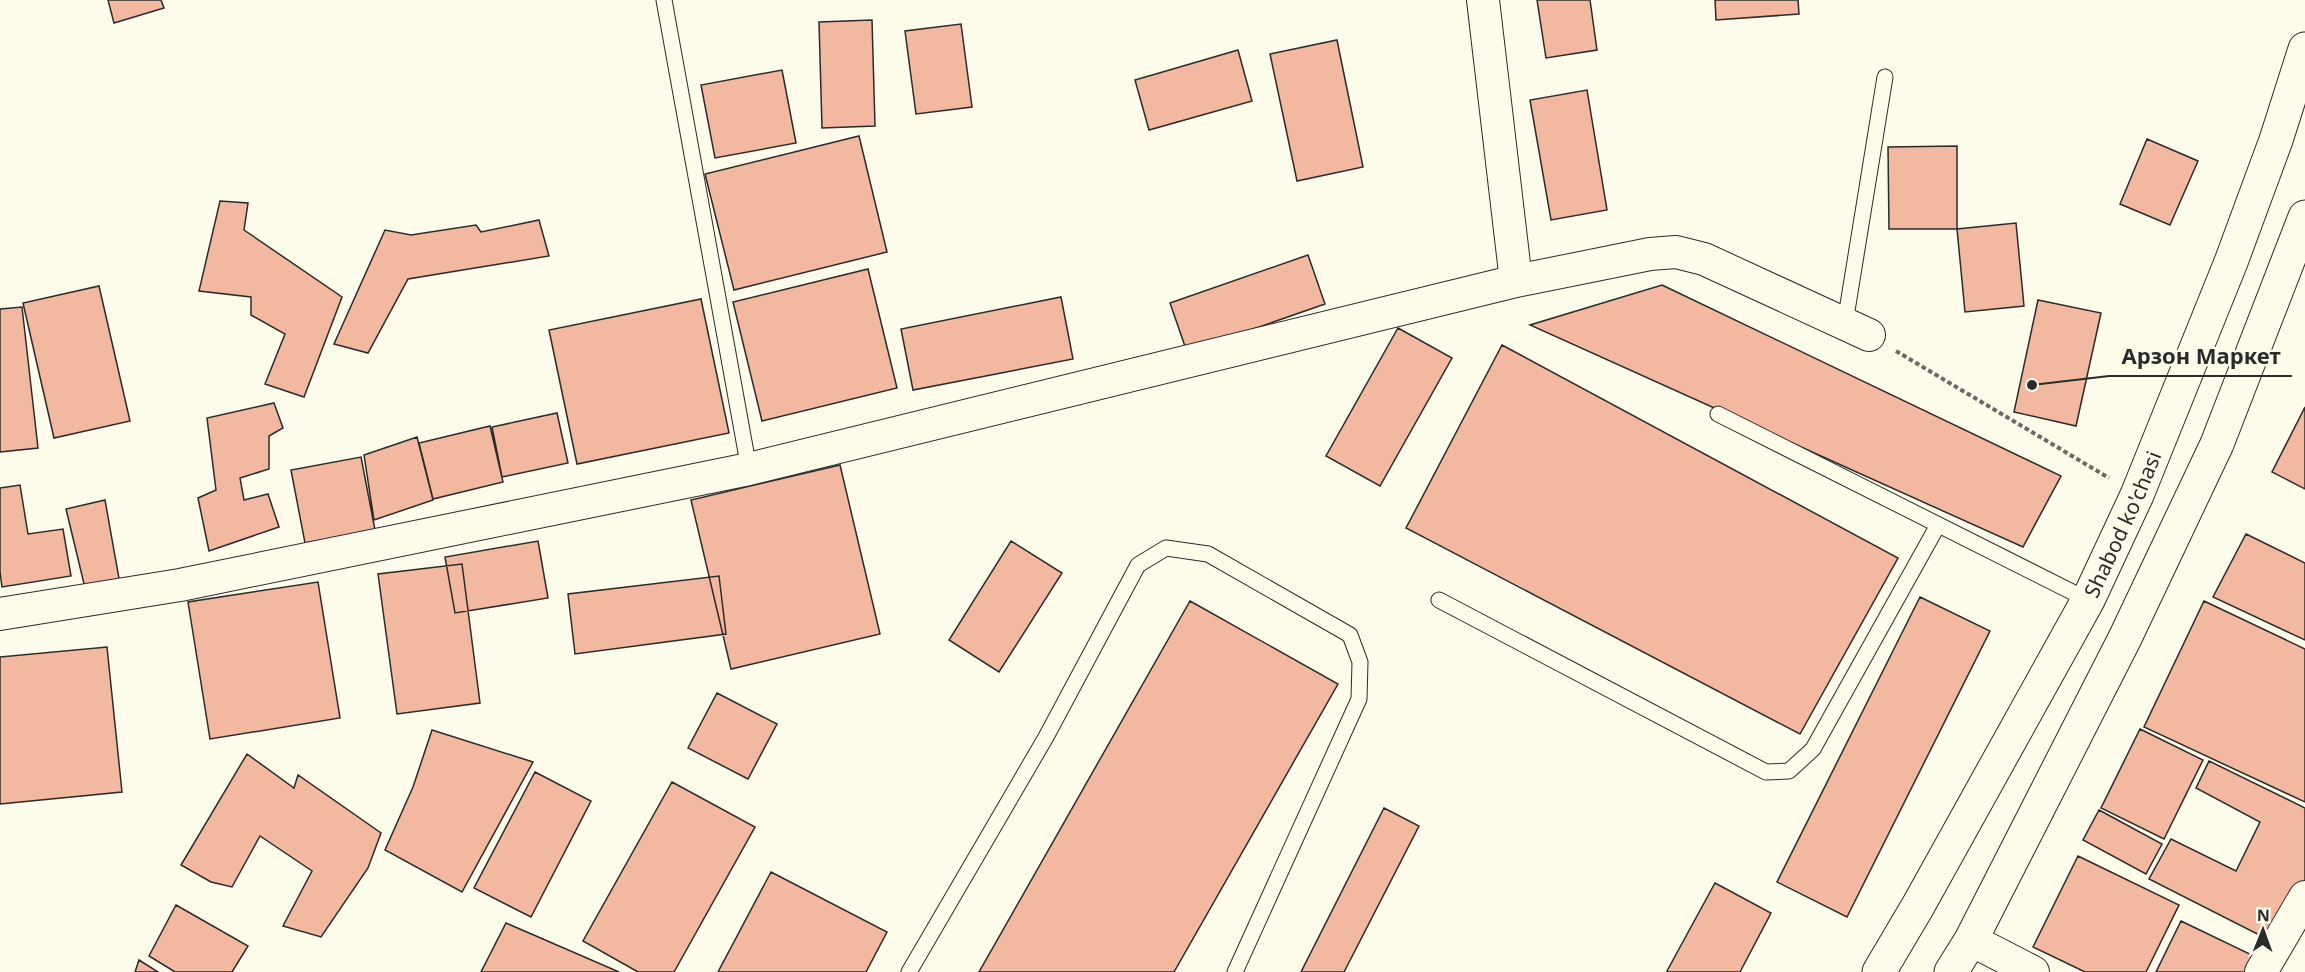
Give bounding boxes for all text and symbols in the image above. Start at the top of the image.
callout: Арзон Маркет [2109,336,2292,376]
text: Арзон Маркет [2121,340,2281,370]
street label: Shabod ko'chasi [2077,447,2167,602]
north arrow [2233,900,2293,960]
text: N [2257,904,2270,926]

